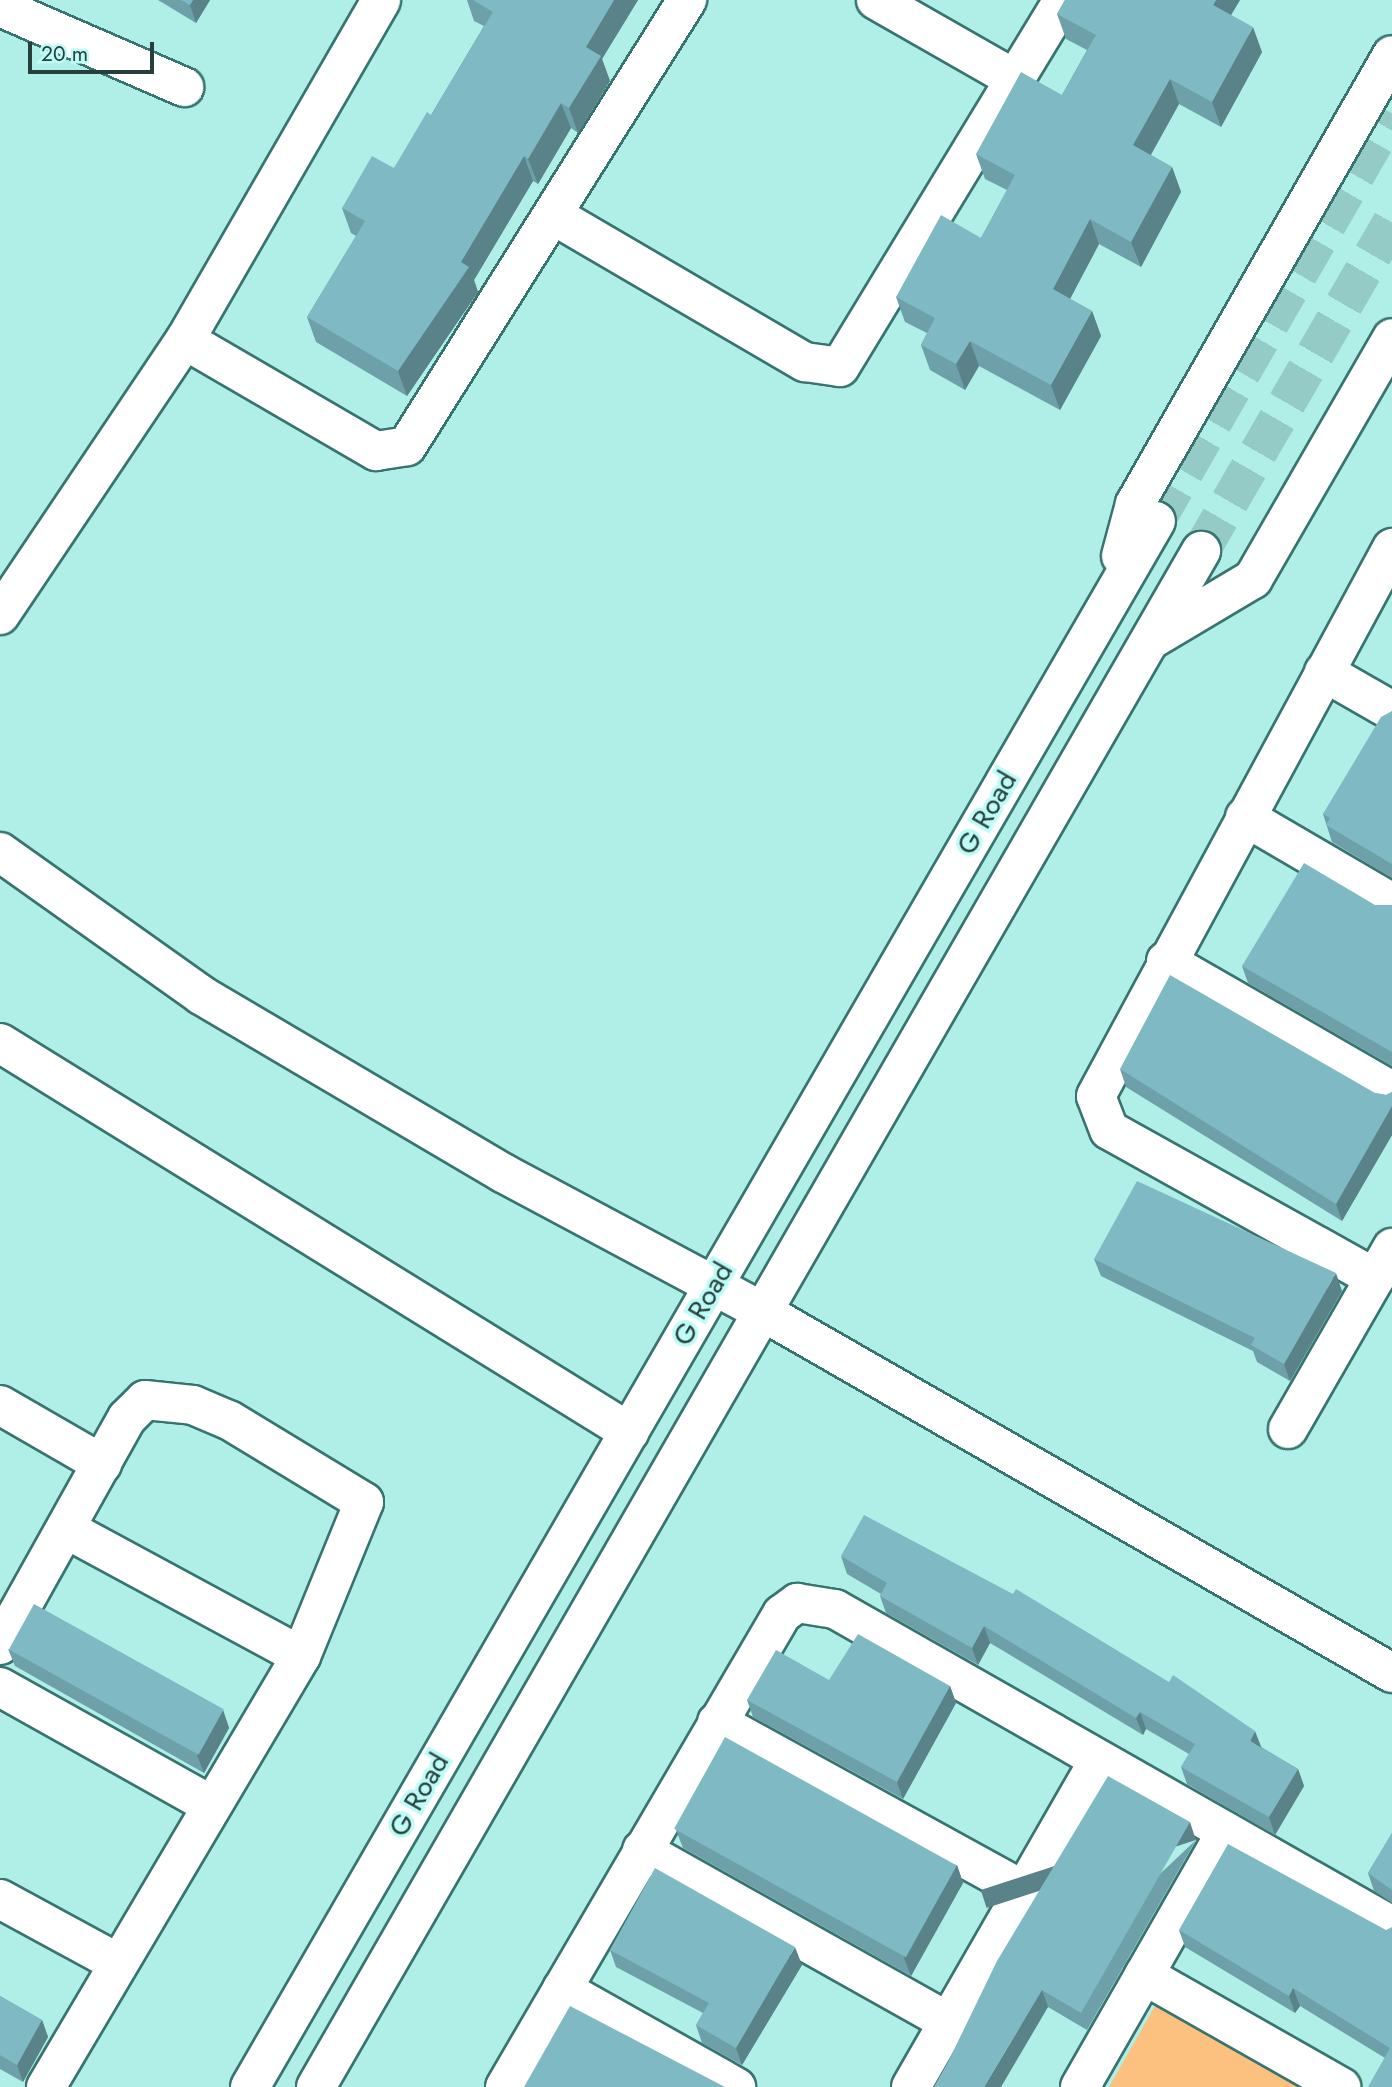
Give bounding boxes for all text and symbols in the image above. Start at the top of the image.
scale bar [32,28,158,72]
text: 20 m [41,39,88,69]
street label: G Road [950,765,1024,861]
street label: G Road [666,1256,740,1352]
street label: G Road [382,1747,456,1843]

